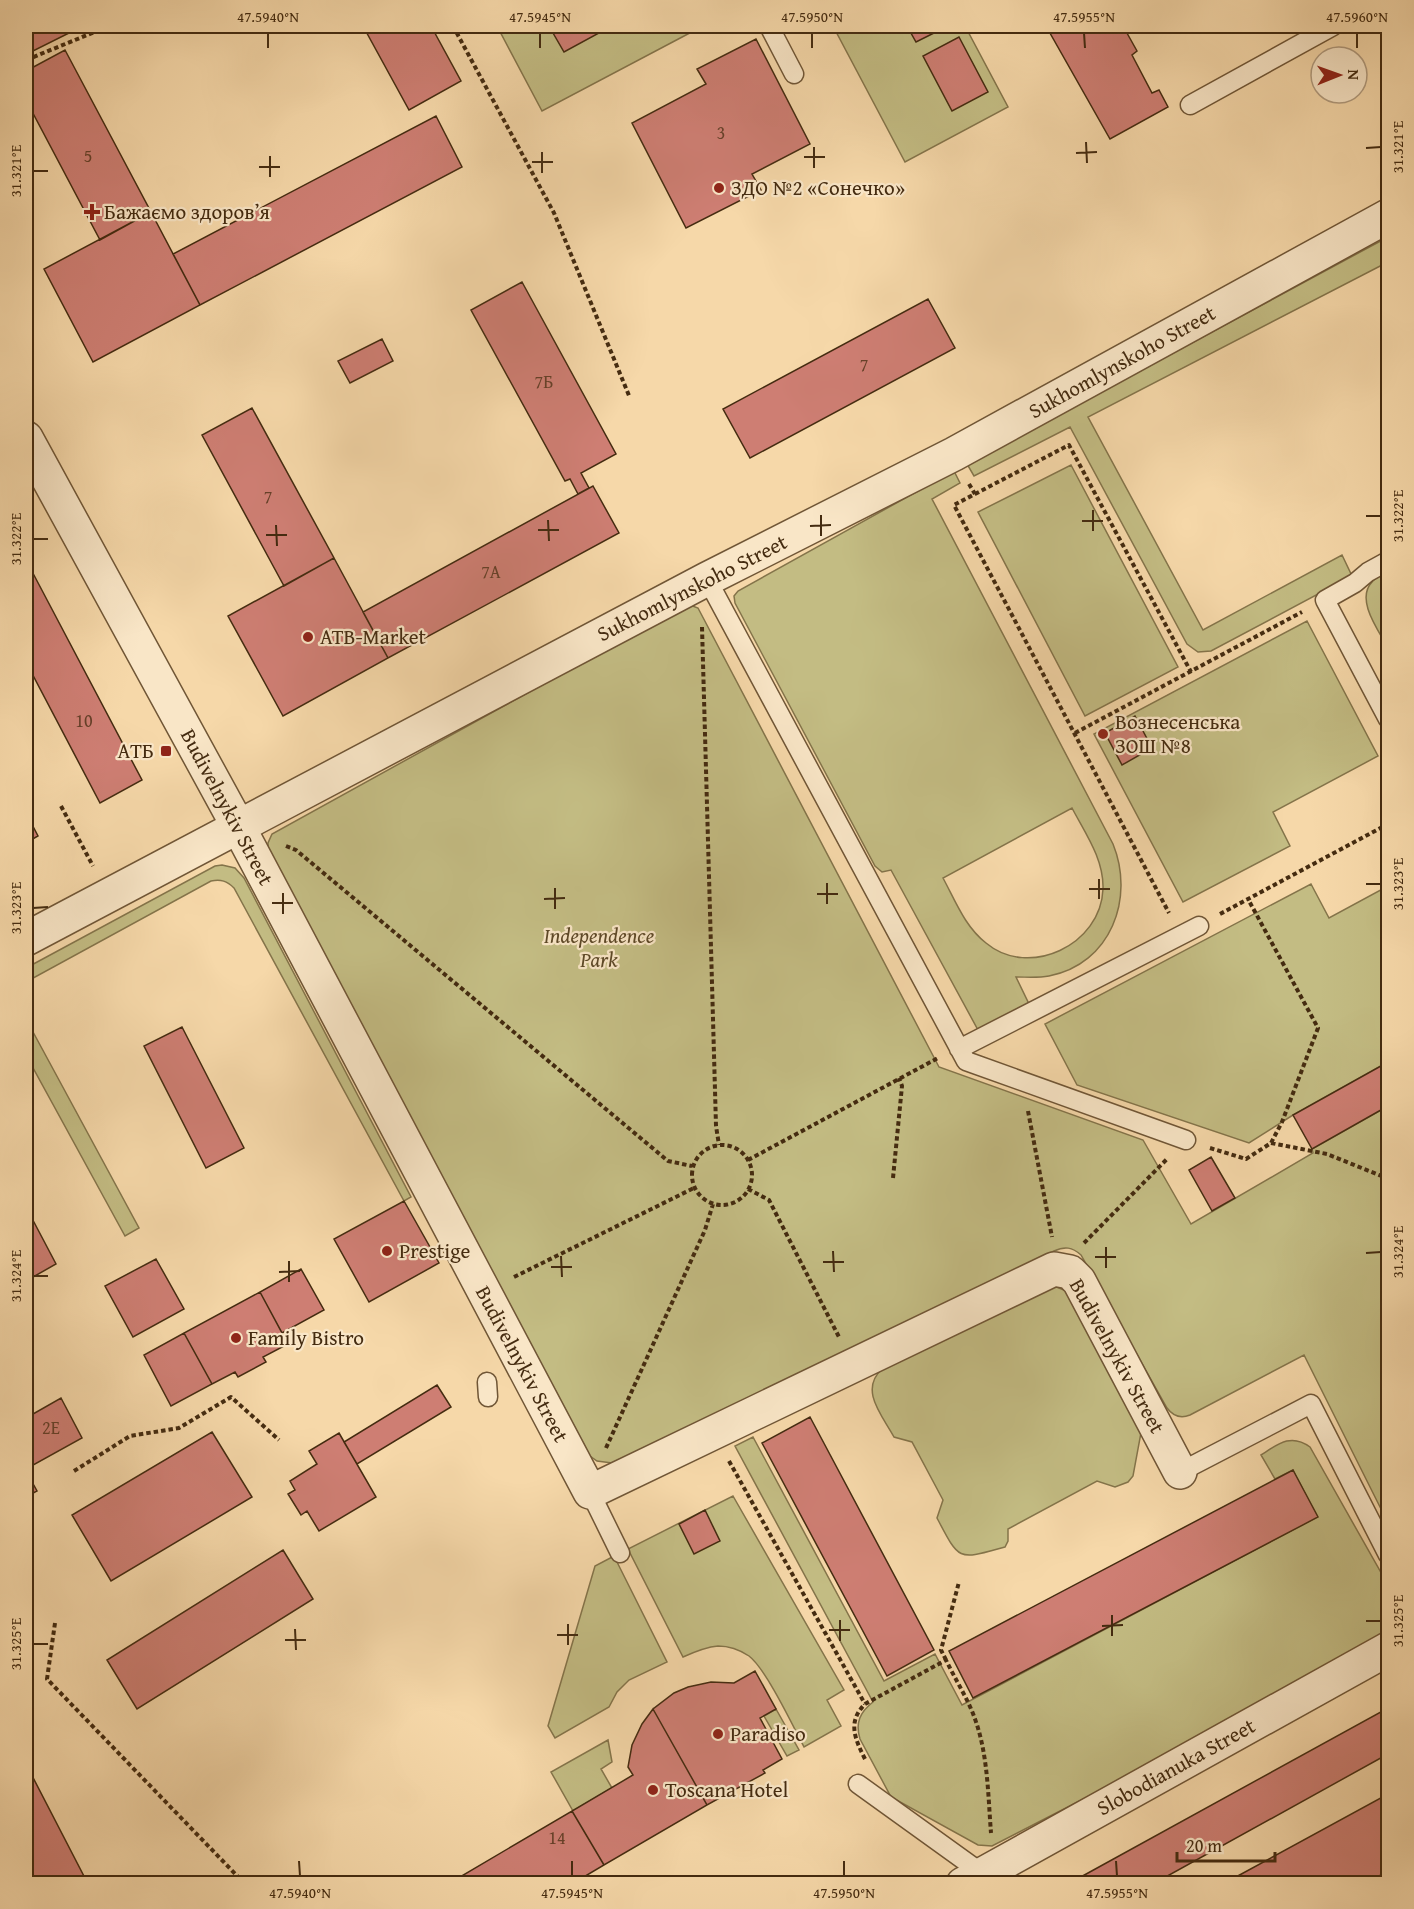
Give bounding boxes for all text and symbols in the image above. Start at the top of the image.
text: 47.5940°N [237,6,299,27]
text: 47.5945°N [509,6,571,27]
text: 47.5950°N [781,6,843,27]
text: 47.5955°N [1053,6,1115,27]
text: 47.5960°N [1326,6,1388,27]
north arrow [1309,45,1369,105]
text: N [1342,69,1366,81]
house number: 3 [717,119,725,146]
text: 31.321°E [1387,120,1408,173]
house number: 5 [84,142,92,169]
text: 31.321°E [5,144,26,197]
place label: ЗДО №2 «Сонечко» [731,172,905,203]
marker: ЗДО №2 «Сонечко» [712,181,726,195]
place label: Бажаємо здоровʼя [104,196,270,227]
marker: Бажаємо здоровʼя [85,205,99,219]
street label: Sukhomlynskoho Street [1023,297,1221,426]
house number: 7 [860,351,868,378]
house number: 7Б [535,368,553,395]
house number: 7 [264,483,272,510]
text: 31.322°E [1387,489,1408,542]
text: 31.322°E [5,512,26,565]
street label: Sukhomlynskoho Street [591,526,793,649]
house number: 7А [481,558,501,585]
place label: ATB-Market [320,621,426,652]
marker: ATB-Market [301,630,315,644]
place label: Вознесенська ЗОШ №8 [1115,706,1240,761]
house number: 10 [75,707,93,734]
street label: Budivelnykiv Street [173,723,282,891]
marker: Вознесенська ЗОШ №8 [1096,727,1110,741]
place label: АТБ [118,735,154,766]
marker: АТБ [159,744,173,758]
text: 31.323°E [1387,857,1408,910]
text: 31.323°E [5,881,26,934]
park label: Independence Park [544,920,654,975]
text: 31.324°E [1387,1225,1408,1278]
place label: Prestige [399,1235,471,1266]
marker: Prestige [380,1244,394,1258]
text: 31.324°E [5,1249,26,1302]
street label: Budivelnykiv Street [1062,1273,1173,1439]
street label: Budivelnykiv Street [468,1280,577,1448]
place label: Family Bistro [248,1322,364,1353]
marker: Family Bistro [229,1331,243,1345]
house number: 2Е [42,1414,60,1441]
text: 31.325°E [1387,1594,1408,1647]
text: 31.325°E [5,1617,26,1670]
street label: Slobodianuka Street [1091,1710,1261,1823]
place label: Paradiso [730,1718,806,1749]
marker: Paradiso [711,1727,725,1741]
place label: Toscana Hotel [665,1774,788,1805]
marker: Toscana Hotel [646,1783,660,1797]
house number: 14 [548,1824,566,1851]
scale bar [1177,1825,1274,1863]
text: 20 m [1186,1832,1222,1859]
text: 47.5940°N [269,1882,331,1903]
text: 47.5945°N [541,1882,603,1903]
text: 47.5950°N [813,1882,875,1903]
text: 47.5955°N [1086,1882,1148,1903]

